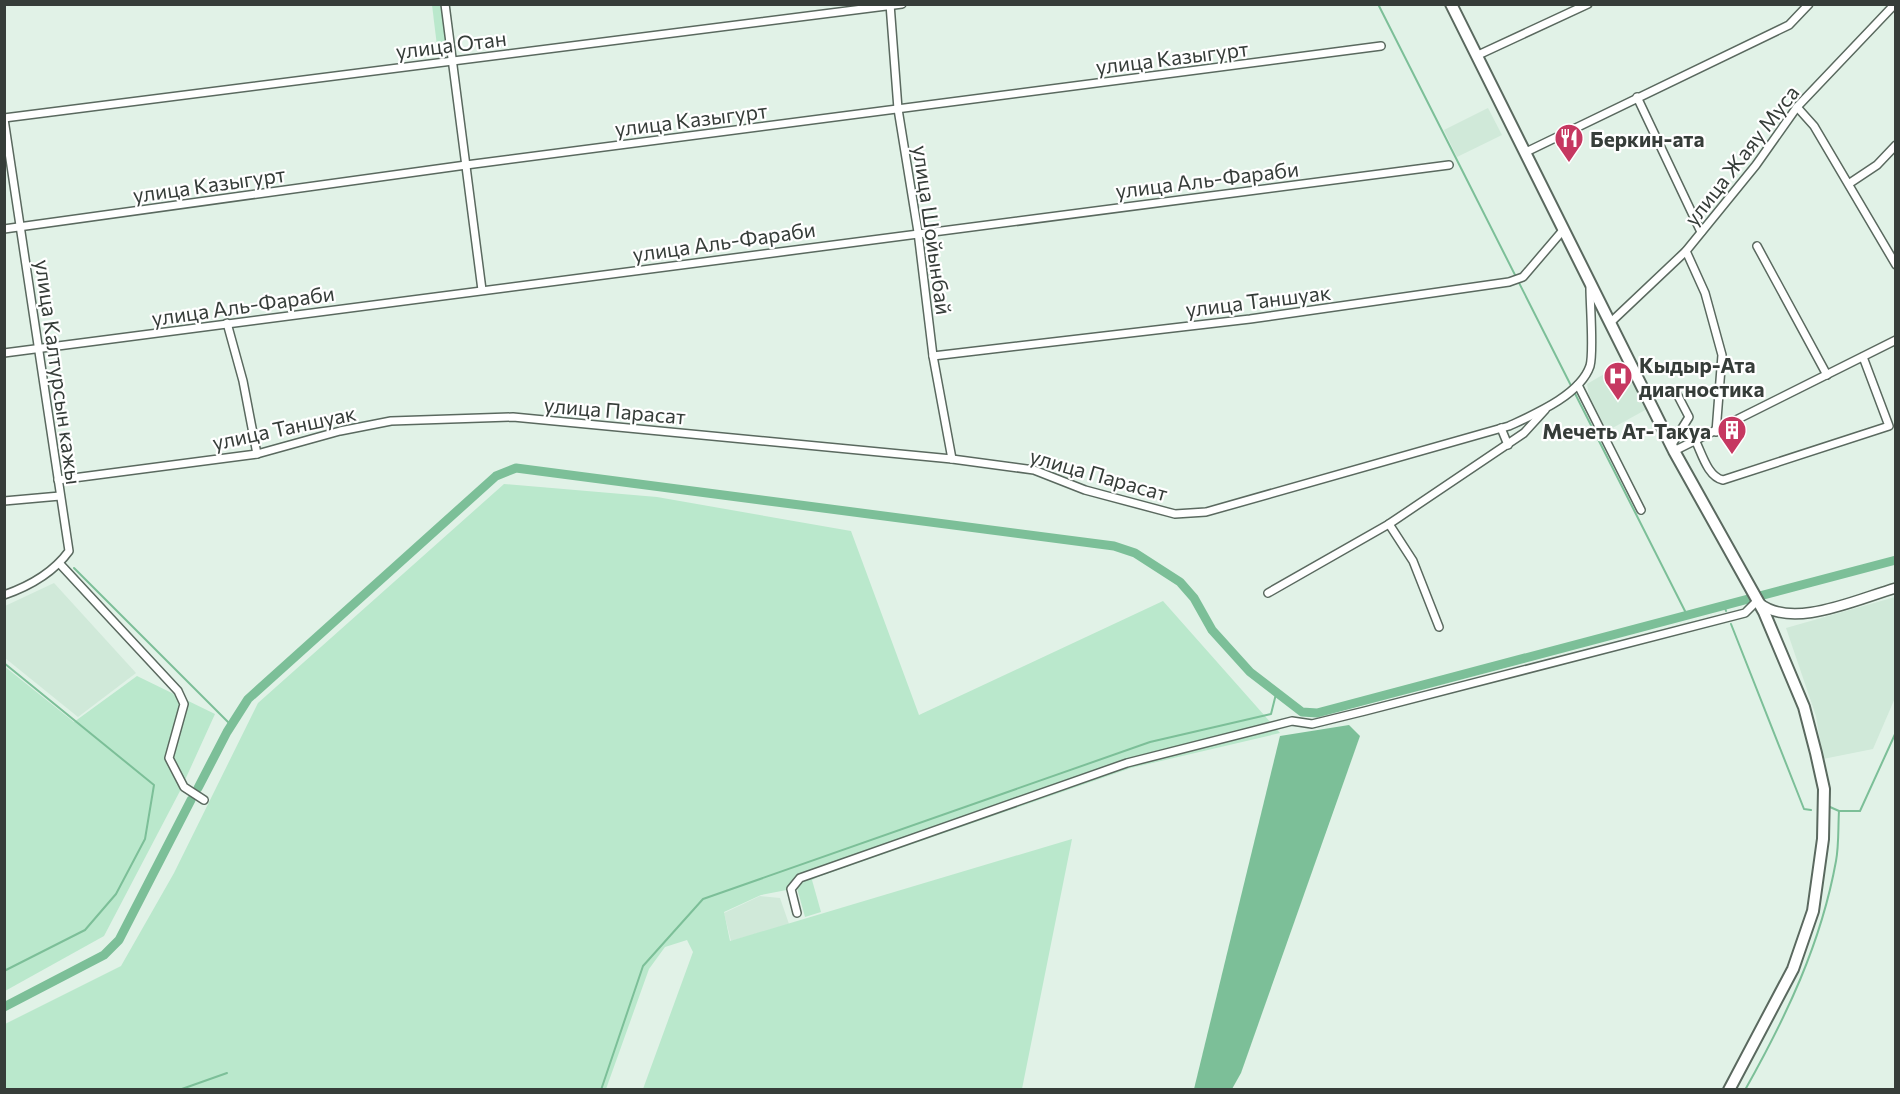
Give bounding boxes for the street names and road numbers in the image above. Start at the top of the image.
street label: улица Отан [394,25,508,63]
street label: улица Казыгурт [1094,35,1250,79]
street label: улица Жаяу Муса [1678,80,1804,230]
street label: улица Казыгурт [613,97,769,141]
street label: улица Шойынбай [909,144,957,316]
street label: улица Аль-Фараби [1114,155,1300,203]
street label: улица Казыгурт [131,161,287,207]
street label: улица Аль-Фараби [631,216,817,266]
street label: улица Калтурсын кажы [31,258,87,486]
street label: улица Таншуак [1184,279,1332,321]
street label: улица Аль-Фараби [150,280,336,330]
street label: улица Парасат [543,391,687,429]
street label: улица Таншуак [210,400,358,454]
street label: улица Парасат [1027,442,1171,506]

